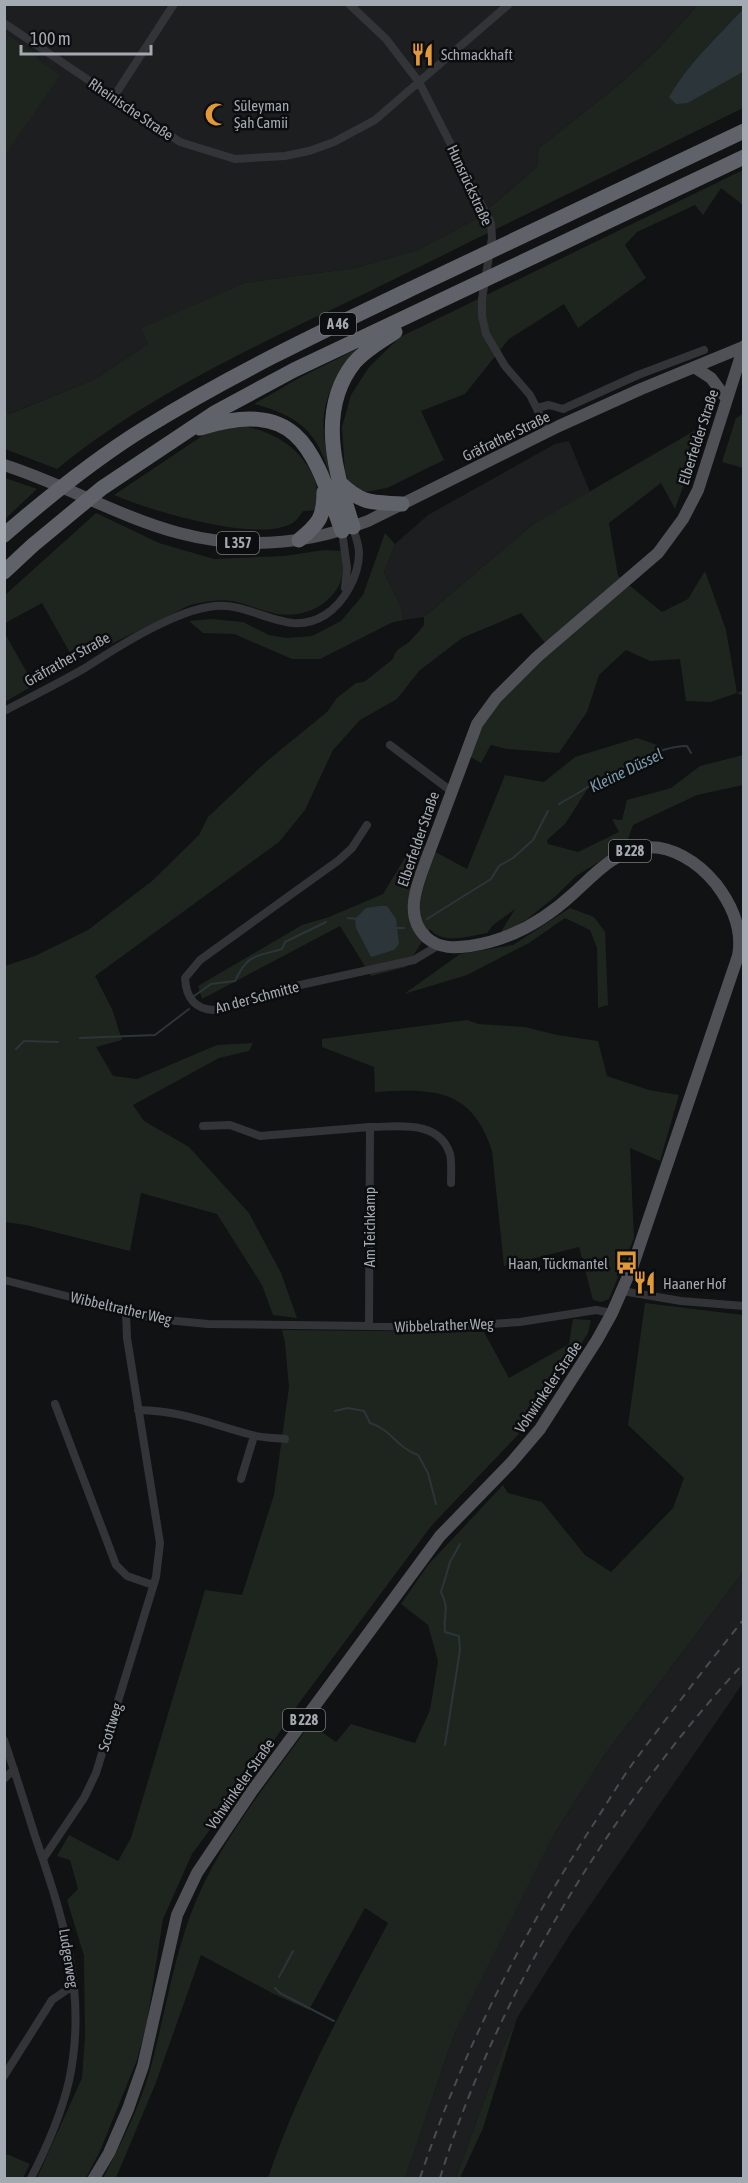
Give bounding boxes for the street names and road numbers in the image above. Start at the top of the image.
street label: Rheinische Straße [85,74,177,144]
street label: Hunsrückstraße [444,142,496,228]
road number: A 46 [320,313,356,335]
street label: Elberfelder Straße [675,387,721,487]
street label: Gräfrather Straße [460,408,552,464]
road number: L 357 [217,532,259,554]
street label: Gräfrather Straße [21,629,113,689]
street label: Elberfelder Straße [394,789,442,889]
road number: B 228 [609,840,651,862]
street label: An der Schmitte [213,978,301,1016]
street label: Am Teichkamp [361,1187,378,1267]
street label: Wibbeltrather Weg [69,1288,174,1328]
street label: Wibbelrather Weg [394,1315,494,1335]
street label: Vohwinkeler Straße [511,1338,585,1436]
street label: Scottweg [95,1700,126,1753]
road number: B 228 [283,1709,325,1731]
street label: Vohwinkeler Straße [202,1735,278,1833]
street label: Ludgerweg [56,1927,82,1989]

